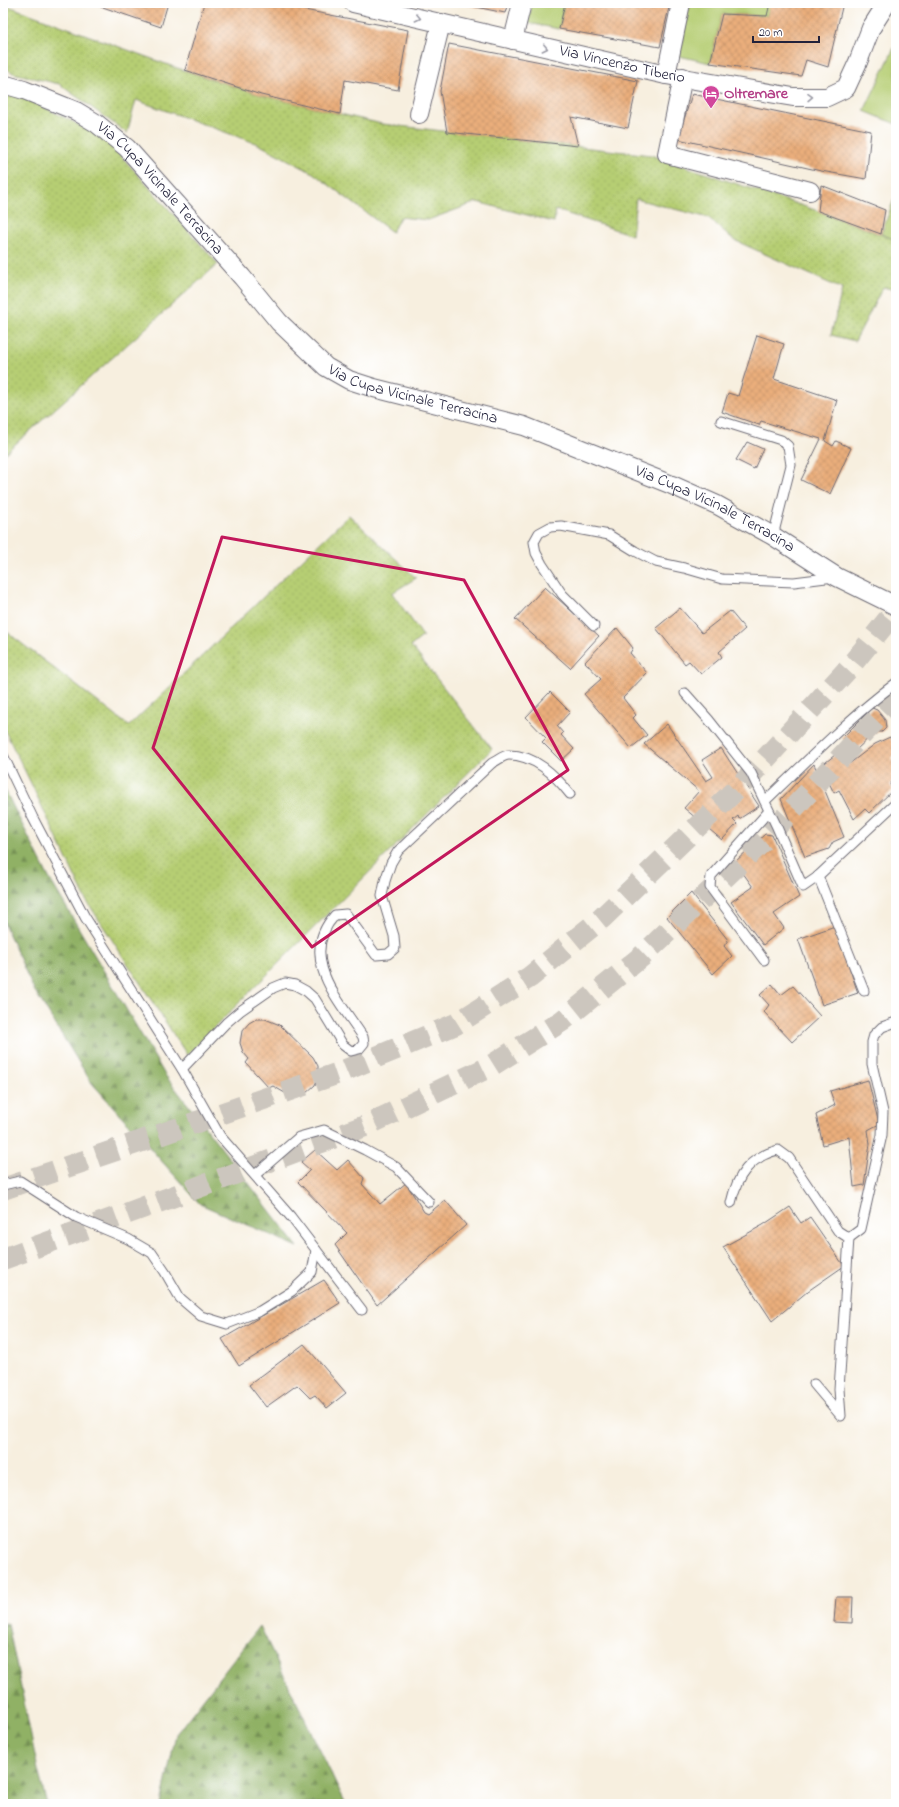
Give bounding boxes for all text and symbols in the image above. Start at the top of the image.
one-way arrow [415,13,421,21]
scale bar [753,18,819,44]
text: 20 m [759,24,782,42]
street label: Via Vincenzo Tiberio [556,39,687,90]
one-way arrow [542,43,548,51]
place label: Oltremare [724,82,789,106]
hotel icon: Oltremare [701,84,721,109]
one-way arrow [807,93,813,101]
street label: Via Cupa Vicinale Terracina [91,115,229,261]
street label: Via Cupa Vicinale Terracina [322,358,500,431]
street label: Via Cupa Vicinale Terracina [630,459,800,559]

